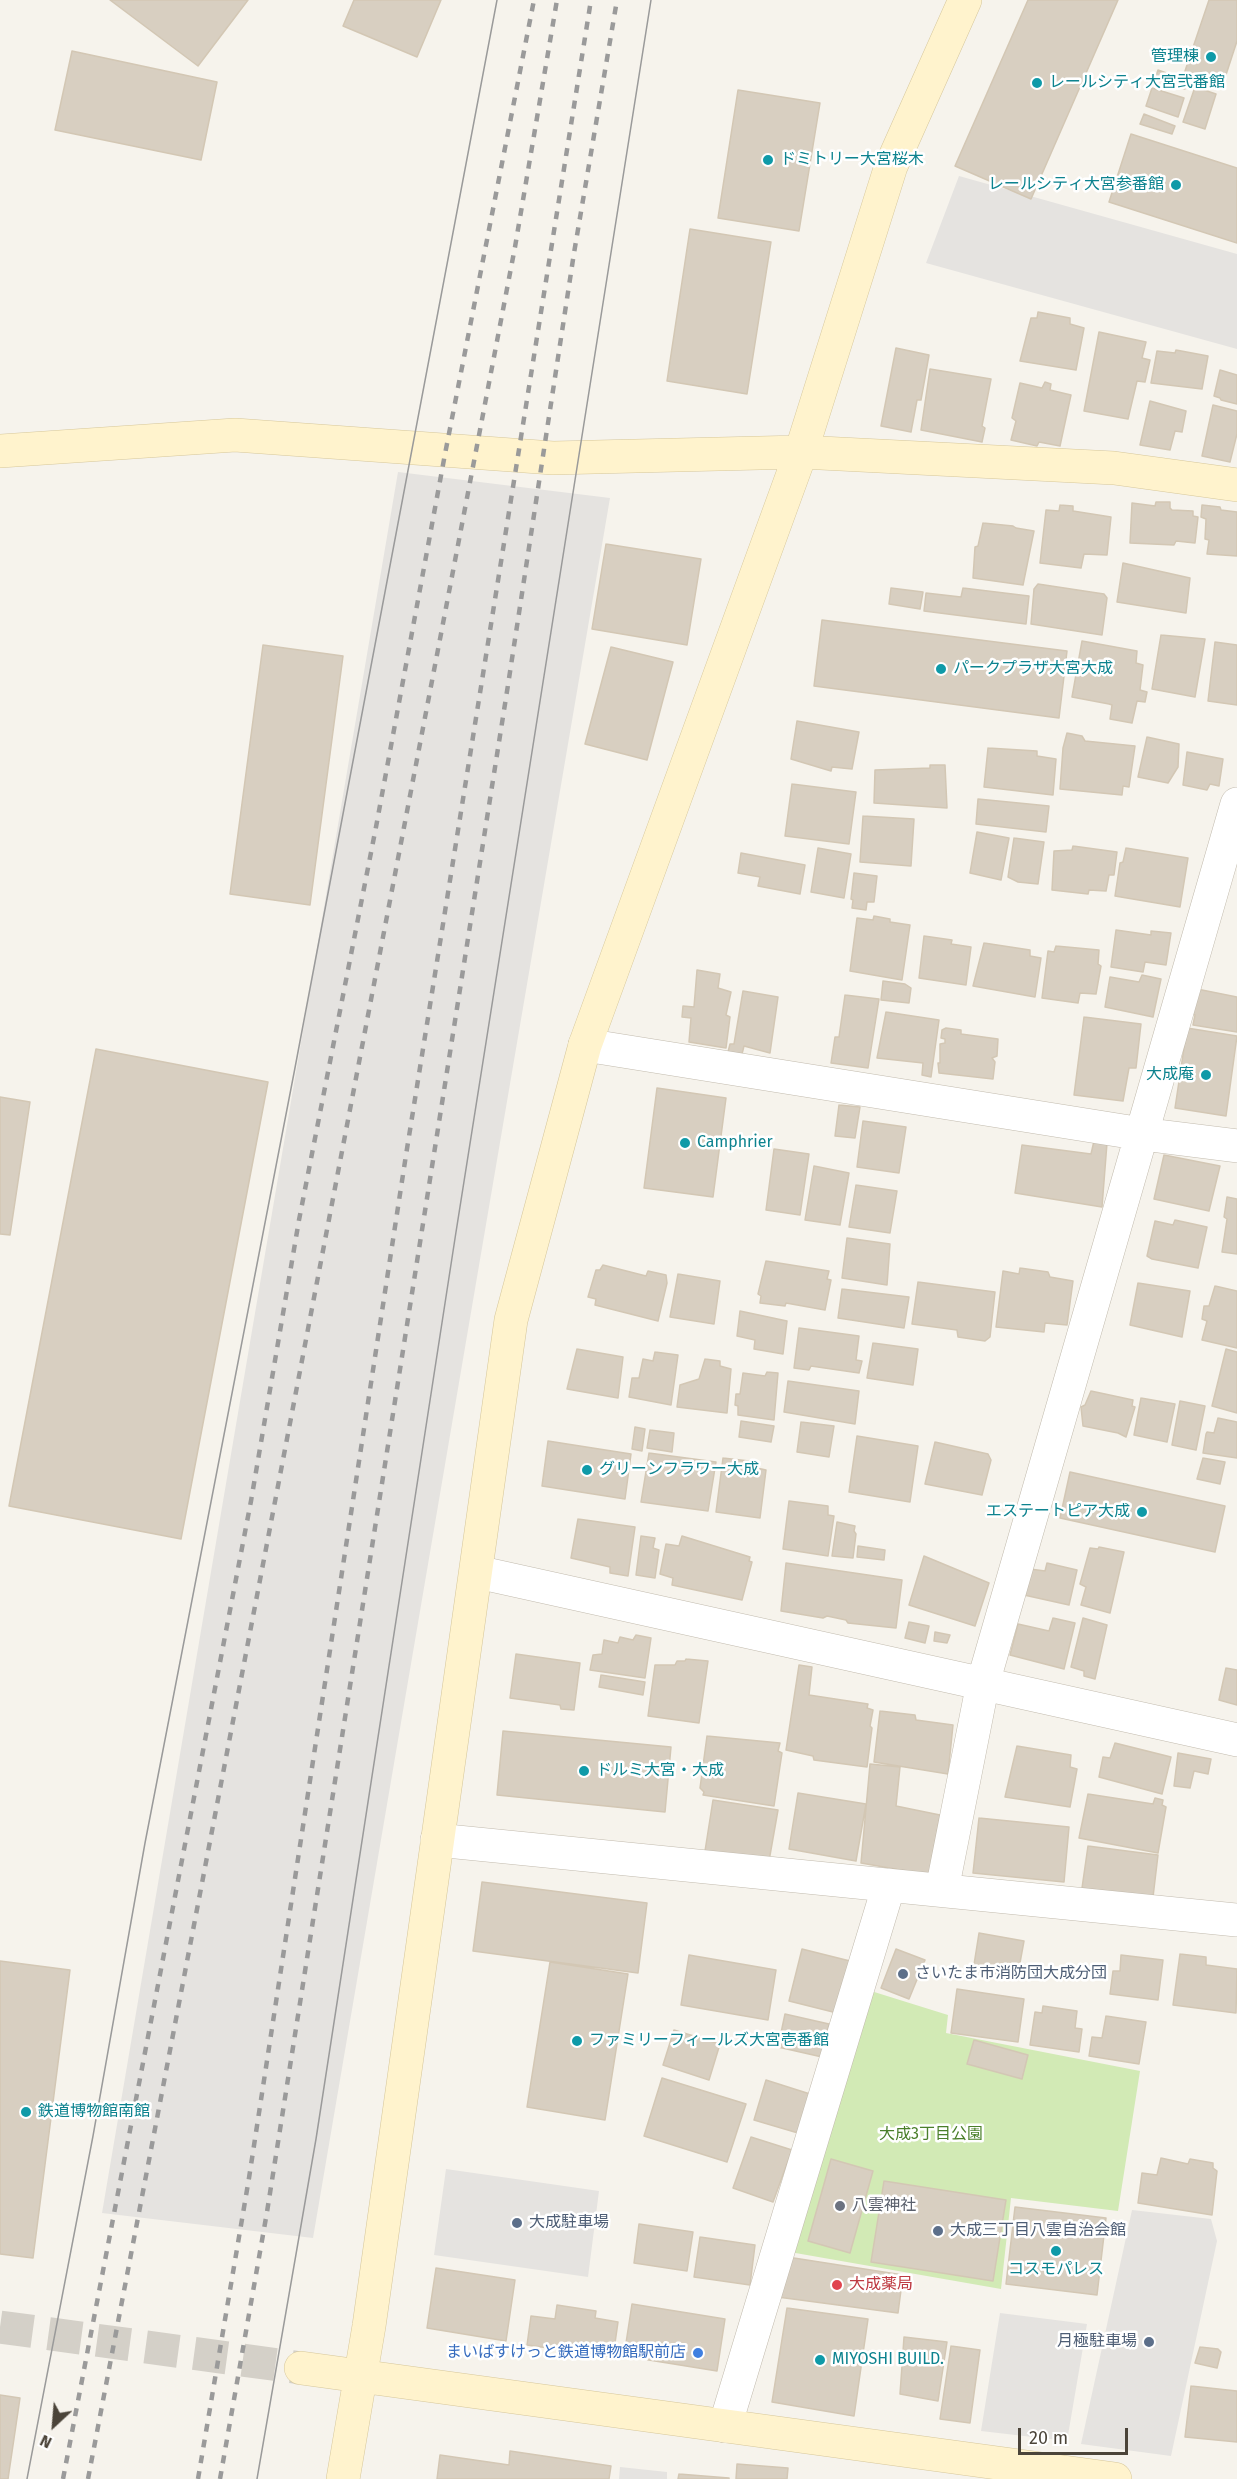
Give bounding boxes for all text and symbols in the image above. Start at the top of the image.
place label: 管理棟 [1151,47,1199,67]
marker: 管理棟 [1204,50,1218,64]
place label: レールシティ大宮弐番館 [1049,73,1225,93]
marker: レールシティ大宮弐番館 [1030,76,1044,90]
place label: ドミトリー大宮桜木 [780,150,924,170]
marker: ドミトリー大宮桜木 [761,153,775,167]
place label: レールシティ大宮参番館 [988,175,1164,195]
marker: レールシティ大宮参番館 [1169,178,1183,192]
place label: パークプラザ大宮大成 [953,659,1113,679]
marker: パークプラザ大宮大成 [934,662,948,676]
place label: 大成庵 [1146,1065,1194,1085]
marker: 大成庵 [1199,1068,1213,1082]
place label: Camphrier [697,1133,773,1153]
marker: Camphrier [678,1136,692,1150]
place label: グリーンフラワー大成 [599,1460,759,1480]
marker: グリーンフラワー大成 [580,1463,594,1477]
place label: エステートピア大成 [986,1502,1130,1522]
marker: エステートピア大成 [1135,1505,1149,1519]
place label: ドルミ大宮・大成 [596,1761,724,1781]
marker: ドルミ大宮・大成 [577,1764,591,1778]
place label: さいたま市消防団大成分団 [915,1964,1107,1984]
marker: さいたま市消防団大成分団 [896,1967,910,1981]
place label: ファミリーフィールズ大宮壱番館 [589,2031,829,2051]
marker: ファミリーフィールズ大宮壱番館 [570,2034,584,2048]
place label: 鉄道博物館南館 [38,2102,150,2122]
marker: 鉄道博物館南館 [19,2105,33,2119]
park label: 大成3丁目公園 [879,2125,983,2145]
place label: 八雲神社 [852,2196,916,2216]
marker: 八雲神社 [833,2199,847,2213]
place label: 大成駐車場 [529,2213,609,2233]
marker: 大成駐車場 [510,2216,524,2230]
place label: 大成三丁目八雲自治会館 [950,2221,1126,2241]
marker: 大成三丁目八雲自治会館 [931,2224,945,2238]
marker: コスモパレス [1049,2244,1063,2258]
place label: コスモパレス [1008,2260,1104,2280]
place label: 大成薬局 [849,2275,913,2295]
marker: 大成薬局 [830,2278,844,2292]
place label: 月極駐車場 [1057,2332,1137,2352]
marker: 月極駐車場 [1142,2335,1156,2349]
place label: まいばすけっと鉄道博物館駅前店 [446,2343,686,2363]
marker: まいばすけっと鉄道博物館駅前店 [691,2346,705,2360]
place label: MIYOSHI BUILD. [832,2350,944,2370]
marker: MIYOSHI BUILD. [813,2353,827,2367]
north arrow [24,2395,84,2455]
scale bar [1021,2416,1130,2454]
text: 20 m [1029,2427,1068,2449]
text: N [37,2431,55,2452]

